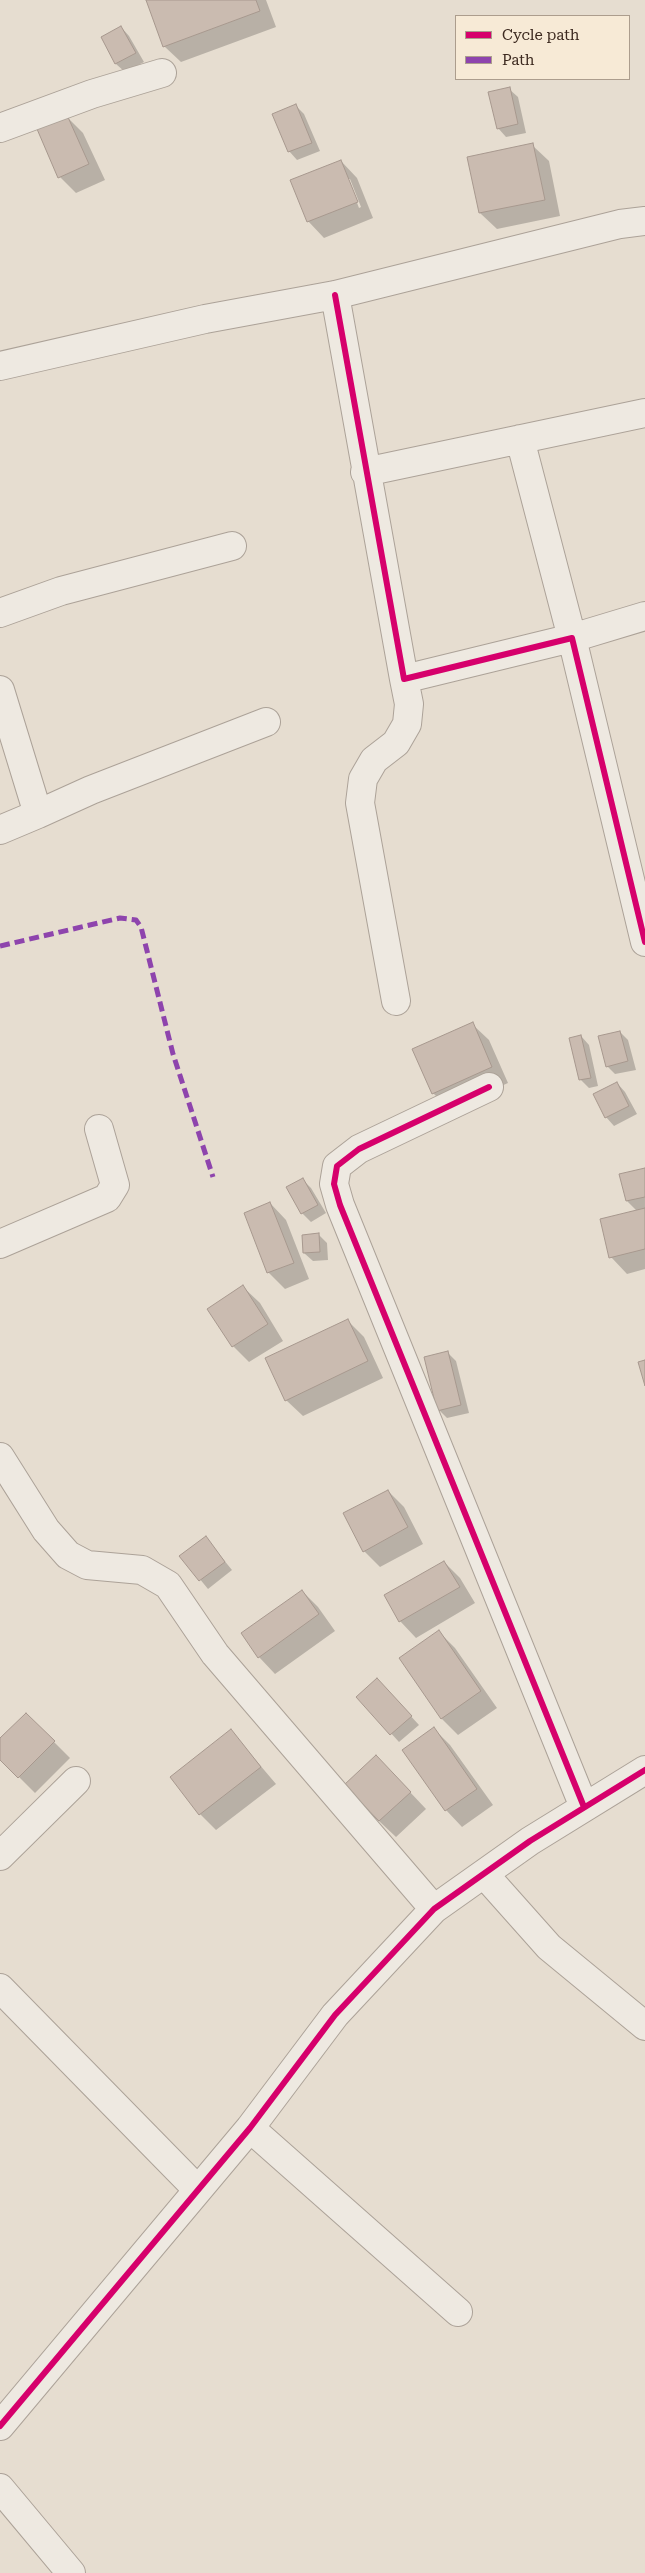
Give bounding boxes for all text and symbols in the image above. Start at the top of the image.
legend [455,15,630,80]
text: Cycle path [502,26,579,44]
text: Path [502,51,535,69]

